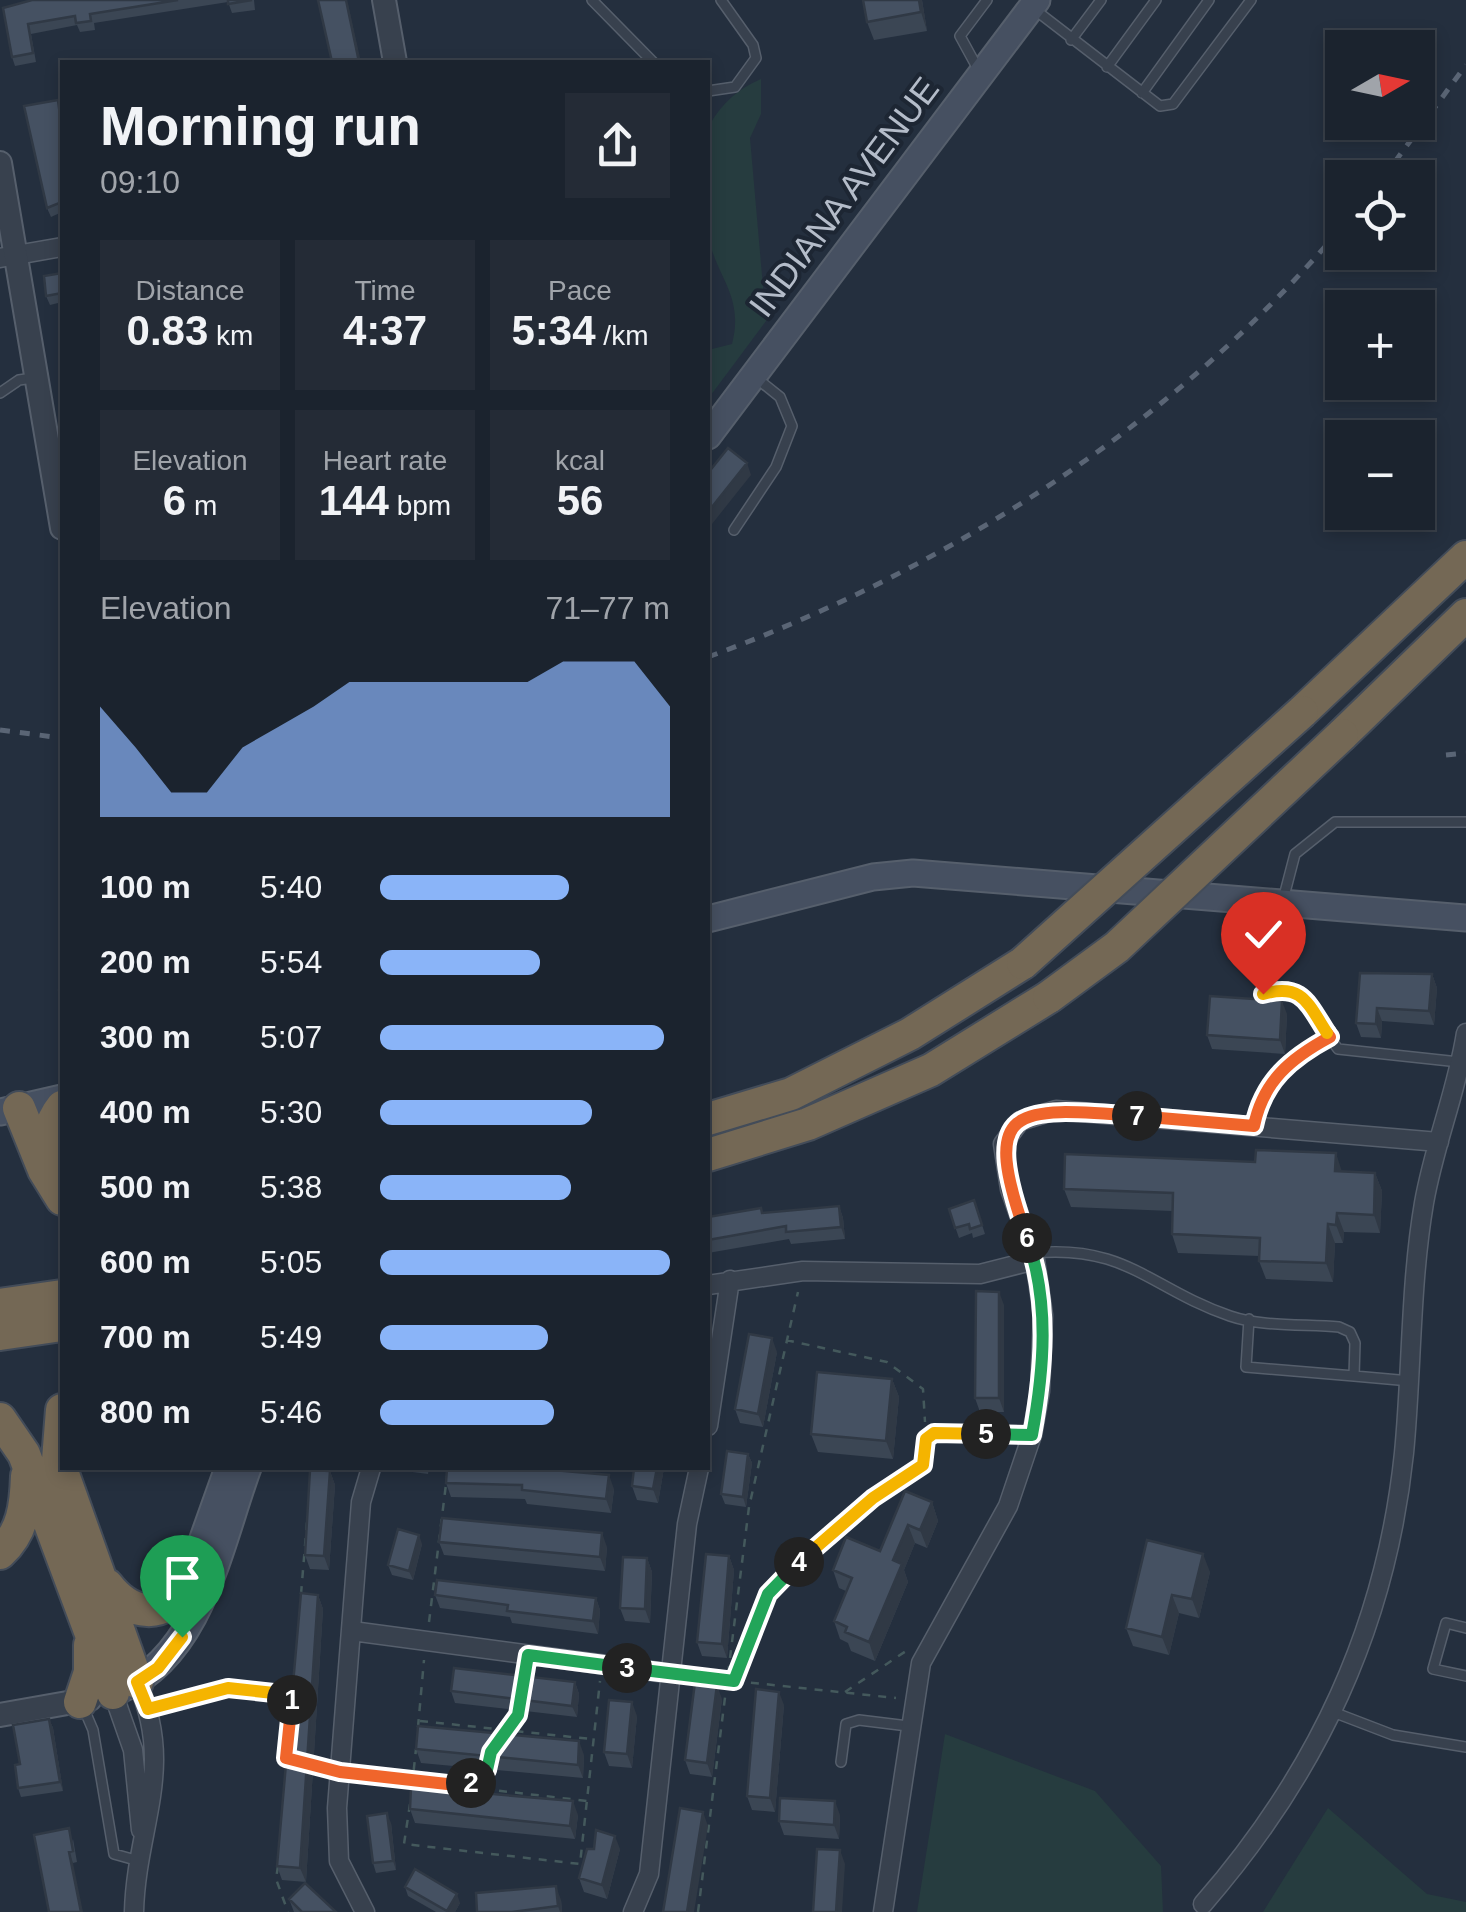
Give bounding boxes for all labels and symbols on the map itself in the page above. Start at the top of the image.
north arrow [1325,30,1435,140]
street label: INDIANA AVENUE [741,69,946,324]
pin [1221,892,1306,995]
pin: 7 [1112,1091,1162,1141]
pin: 6 [1002,1213,1052,1263]
pin: 5 [961,1409,1011,1459]
pin [140,1535,225,1638]
pin: 4 [774,1537,824,1587]
pin: 3 [602,1643,652,1693]
pin: 1 [267,1675,317,1725]
pin: 2 [446,1758,496,1808]

